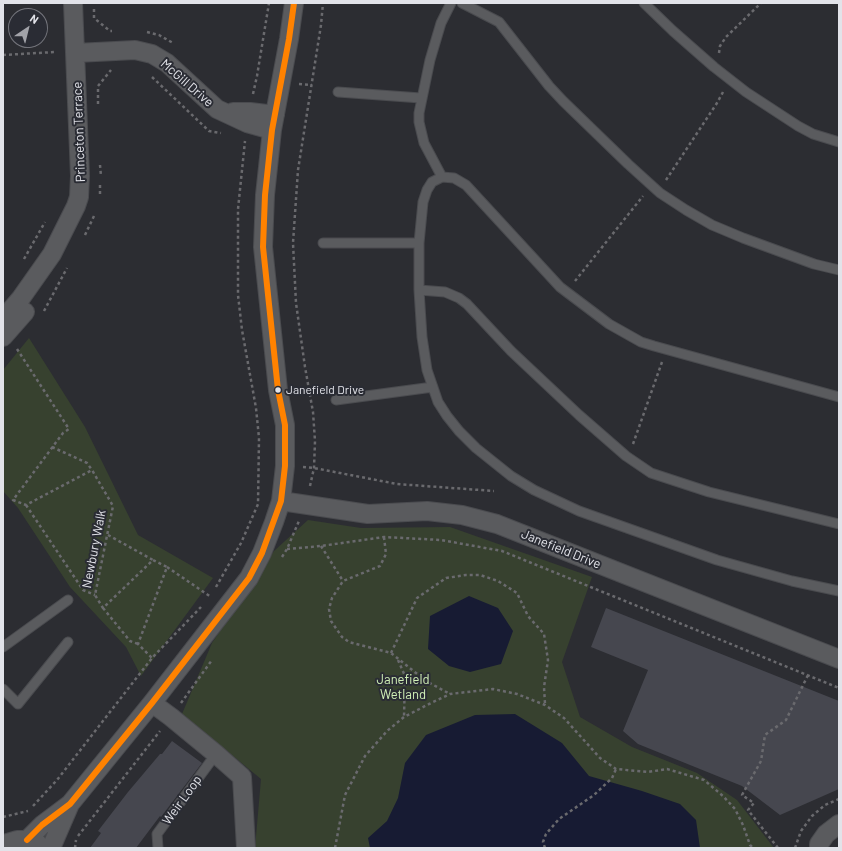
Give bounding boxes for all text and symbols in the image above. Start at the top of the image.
north arrow [8,8,48,48]
text: N [28,11,41,26]
street label: McGill Drive [157,56,217,110]
street label: Princeton Terrace [69,81,89,183]
place label: Janefield Drive [286,383,364,397]
marker: Janefield Drive [273,385,283,395]
street label: Newbury Walk [79,508,109,590]
street label: Janefield Drive [519,526,603,572]
park label: Janefield Wetland [377,672,429,703]
street label: Weir Loop [159,772,205,828]

